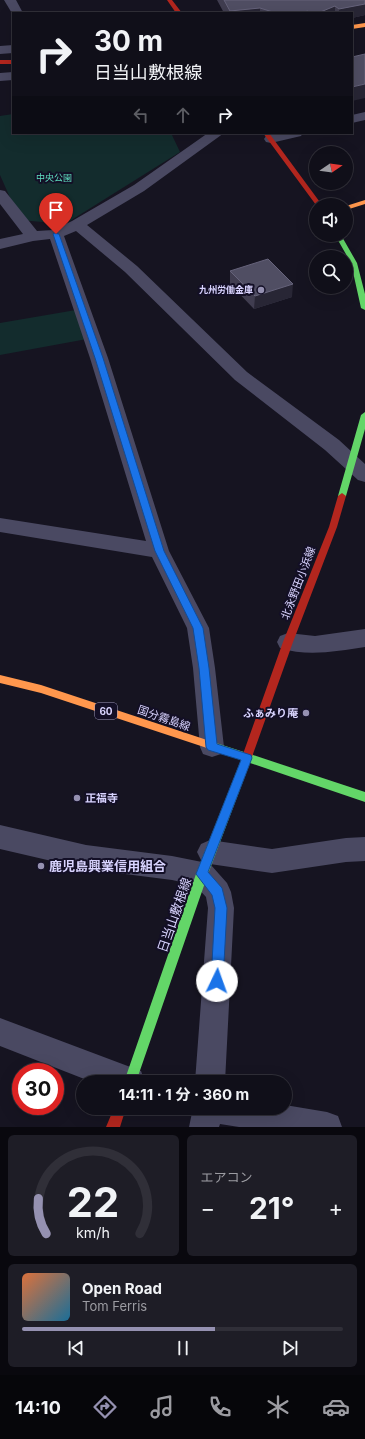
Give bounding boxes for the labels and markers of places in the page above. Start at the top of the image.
pin [39,193,73,234]
place label: 九州労働金庫 [199,284,253,295]
marker: 九州労働金庫 [256,285,266,295]
place label: ふぁみり庵 [243,706,299,720]
marker: ふぁみり庵 [301,708,311,718]
place label: 正福寺 [85,791,118,805]
marker: 正福寺 [72,793,82,803]
place label: 鹿児島興業信用組合 [49,858,166,874]
marker: 鹿児島興業信用組合 [36,861,46,871]

